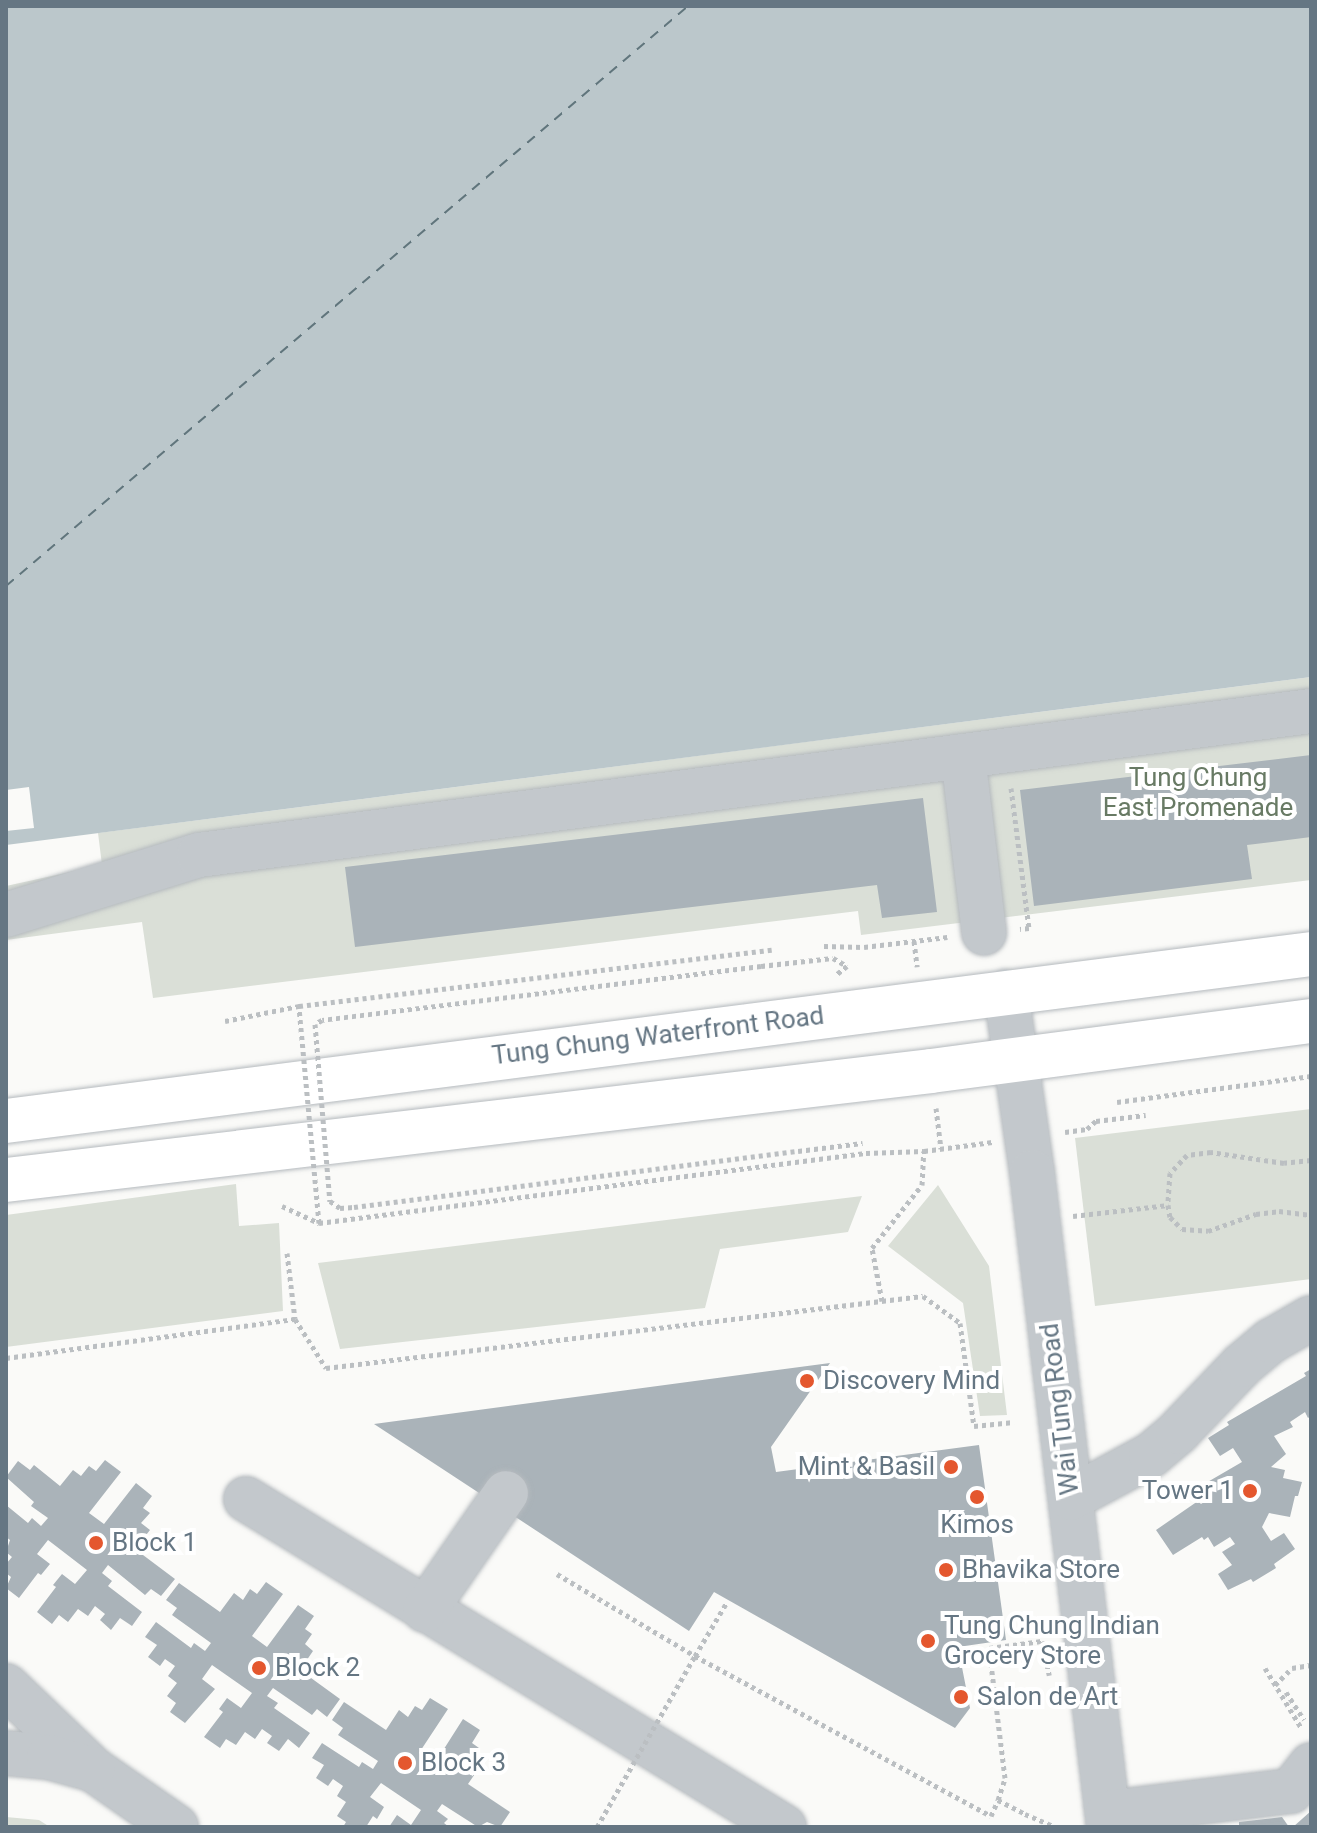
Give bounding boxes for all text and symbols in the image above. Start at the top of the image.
park label: Tung Chung East Promenade [1103,762,1293,824]
street label: Tung Chung Waterfront Road [490,1000,826,1072]
street label: Wai Tung Road [1034,1321,1086,1497]
place label: Discovery Mind [823,1365,1000,1397]
marker: Discovery Mind [798,1372,816,1390]
place label: Mint & Basil [798,1451,935,1483]
marker: Mint & Basil [942,1458,960,1476]
place label: Tower 1 [1142,1475,1234,1507]
marker: Tower 1 [1241,1482,1259,1500]
marker: Kimos [968,1488,986,1506]
place label: Kimos [940,1509,1014,1541]
place label: Block 1 [112,1527,197,1559]
marker: Block 1 [87,1534,105,1552]
place label: Bhavika Store [962,1554,1120,1586]
marker: Bhavika Store [937,1561,955,1579]
place label: Tung Chung Indian Grocery Store [944,1610,1160,1672]
marker: Tung Chung Indian Grocery Store [919,1632,937,1650]
place label: Block 2 [275,1652,360,1684]
marker: Block 2 [250,1659,268,1677]
place label: Salon de Art [977,1681,1118,1713]
marker: Salon de Art [952,1688,970,1706]
place label: Block 3 [421,1747,506,1779]
marker: Block 3 [396,1754,414,1772]

